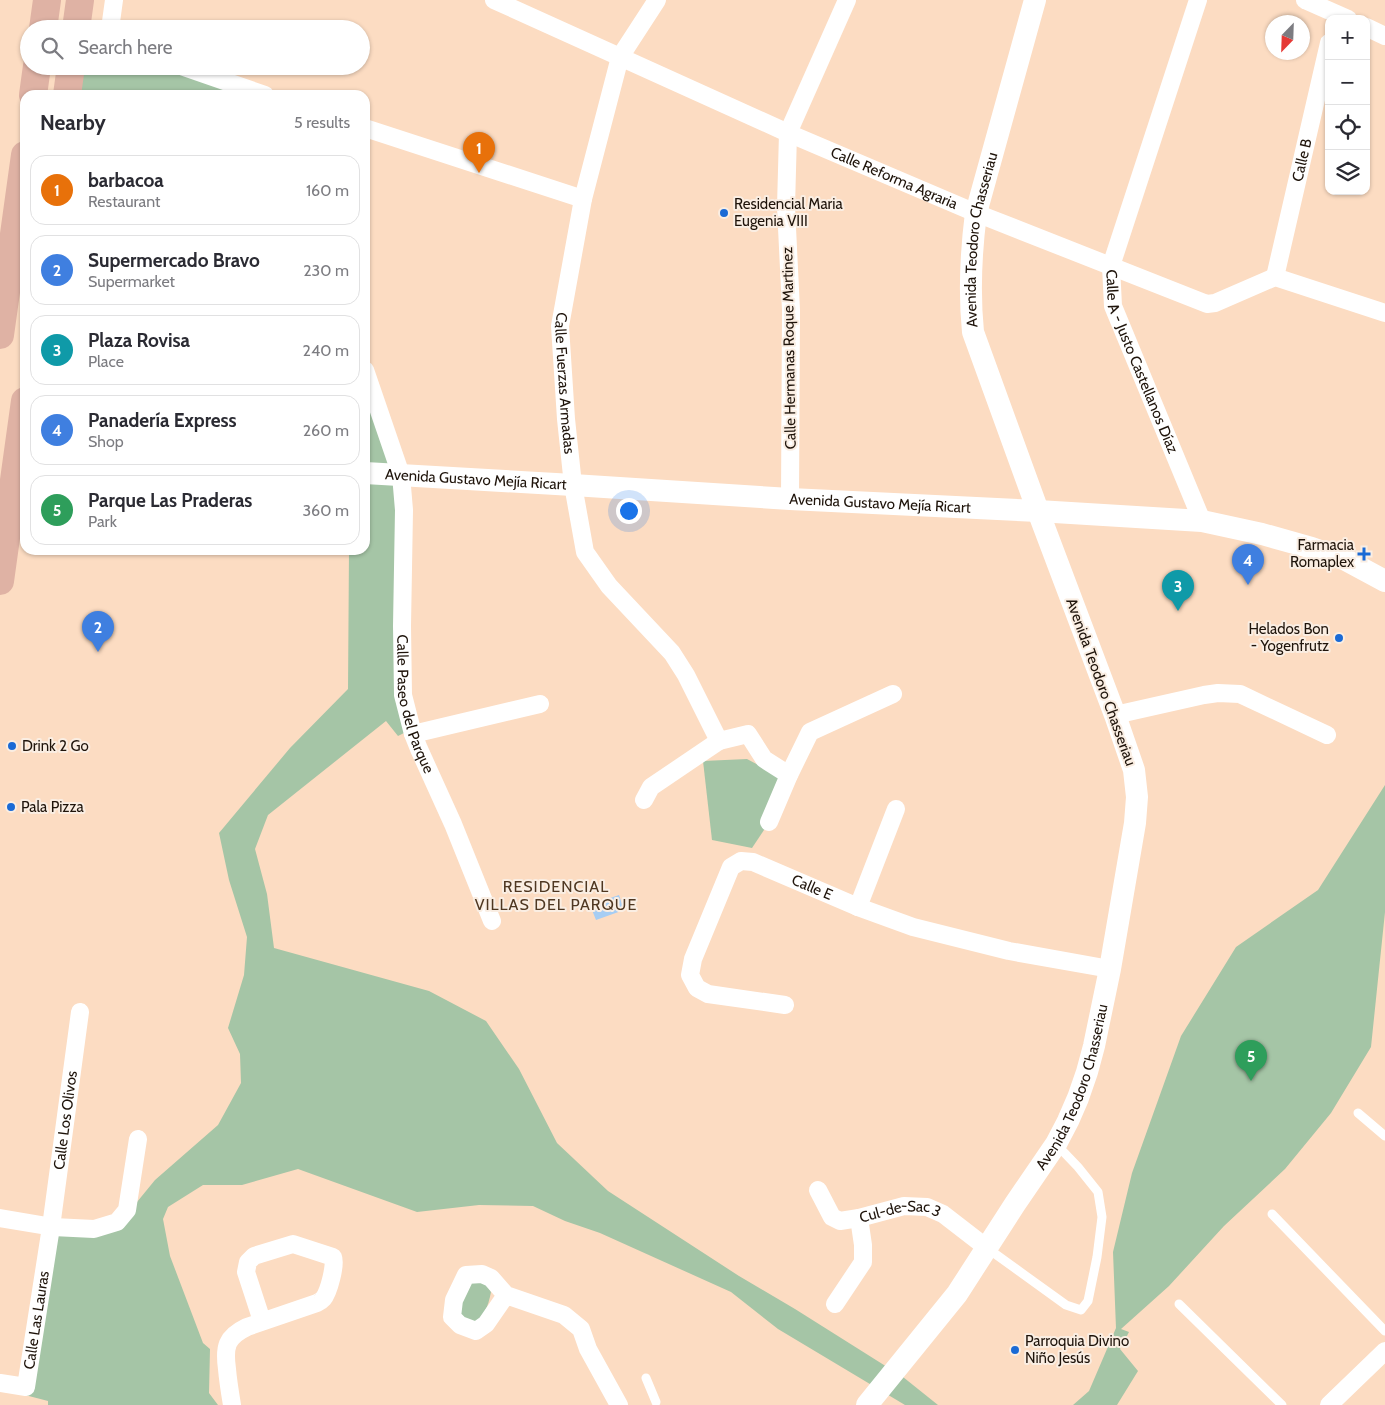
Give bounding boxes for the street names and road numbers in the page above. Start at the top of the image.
street label: Calle B [1288,137,1316,183]
street label: Calle Reforma Agraria [828,143,961,213]
street label: Avenida Teodoro Chasseriau [962,150,1001,328]
street label: Calle Hermanas Roque Martinez [778,247,800,449]
street label: Calle A - Justo Castellanos Díaz [1102,269,1182,456]
street label: Calle Fuerzas Armadas [551,311,579,455]
street label: Avenida Gustavo Mejía Ricart [385,465,567,494]
street label: Avenida Gustavo Mejía Ricart [789,490,971,517]
street label: Avenida Teodoro Chasseriau [1062,596,1140,768]
street label: Calle Paseo del Parque [393,634,438,776]
street label: Calle E [789,871,835,904]
street label: Avenida Teodoro Chasseriau [1032,1002,1111,1173]
street label: Calle Los Olivos [50,1070,81,1171]
street label: Cul-de-Sac 3 [857,1197,944,1226]
street label: Calle Las Lauras [20,1270,53,1371]

